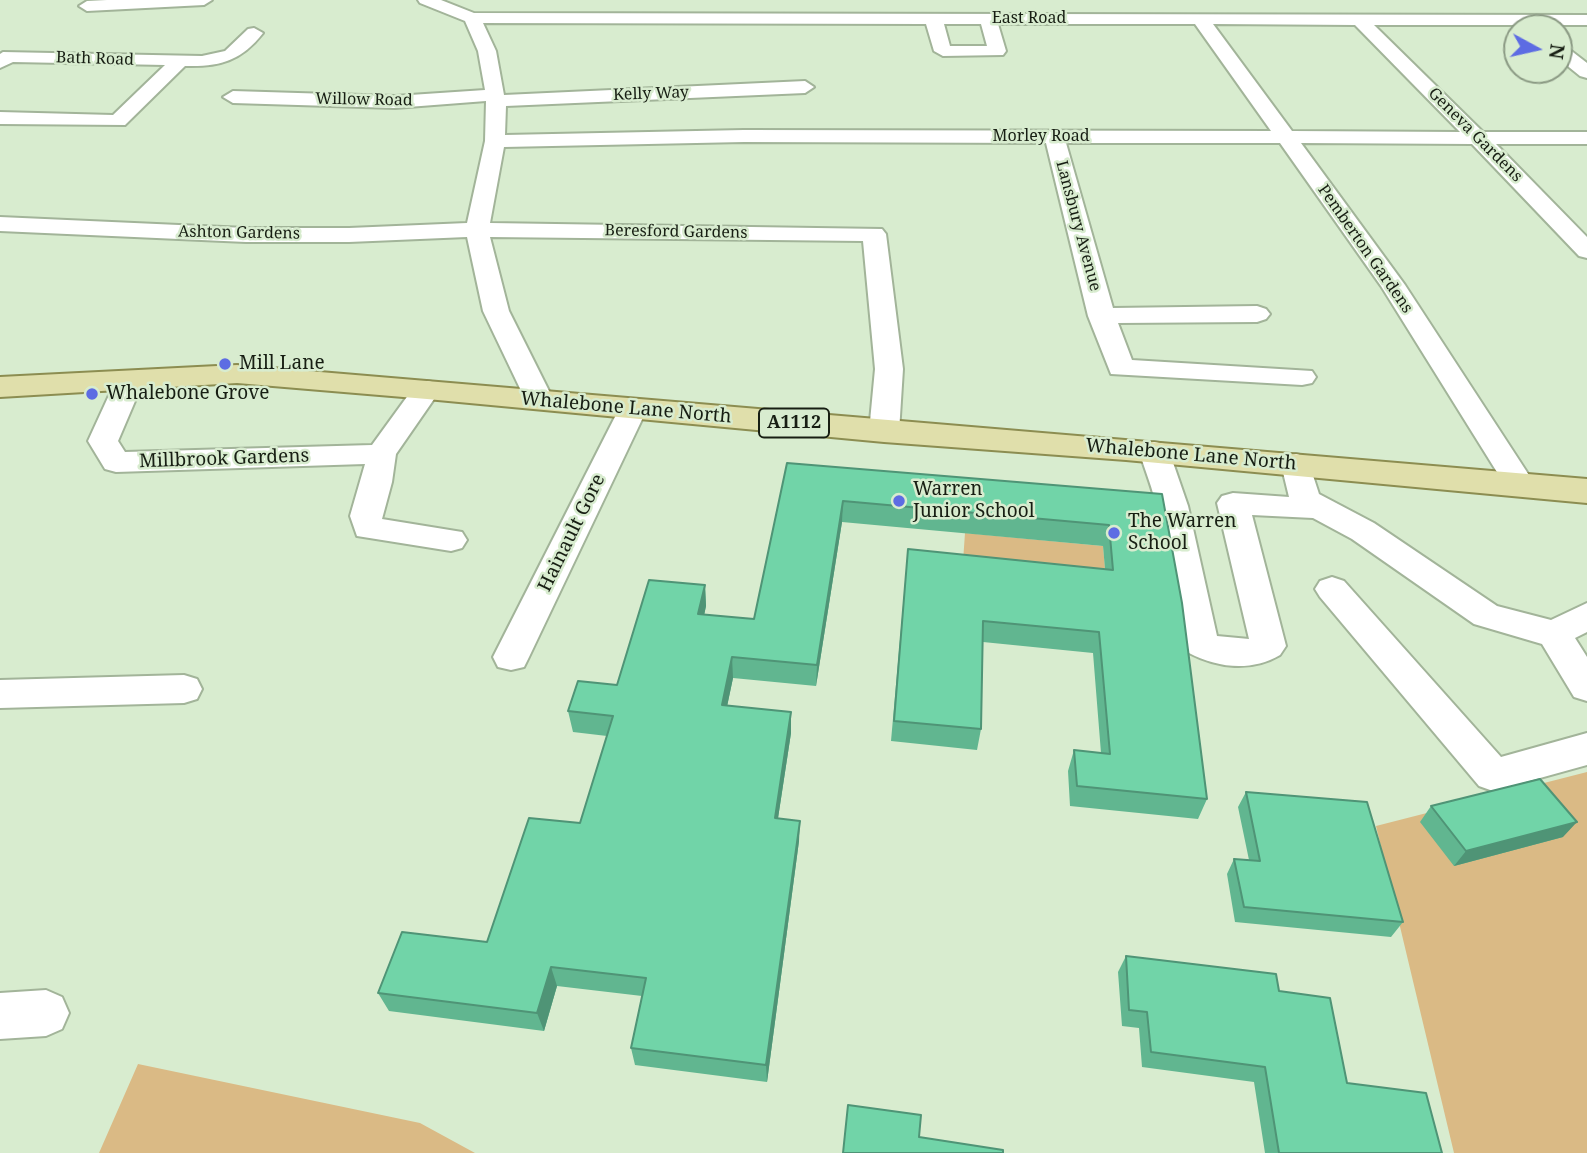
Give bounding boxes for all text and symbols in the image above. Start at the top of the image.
street label: East Road [992,8,1066,28]
north arrow [1503,14,1573,84]
text: N [1543,42,1571,61]
street label: Bath Road [56,48,134,70]
street label: Kelly Way [613,83,689,105]
street label: Geneva Gardens [1424,84,1526,186]
street label: Willow Road [315,90,413,110]
street label: Morley Road [992,126,1090,146]
street label: Lansbury Avenue [1051,159,1105,293]
street label: Pemberton Gardens [1313,181,1417,317]
street label: Beresford Gardens [604,221,748,243]
street label: Ashton Gardens [178,222,300,244]
place label: Mill Lane [239,353,325,375]
marker: Mill Lane [217,356,233,372]
place label: Whalebone Grove [106,383,269,405]
marker: Whalebone Grove [84,386,100,402]
street label: Whalebone Lane North [520,387,732,429]
road number: A1112 [759,408,829,438]
street label: Whalebone Lane North [1085,434,1297,476]
street label: Millbrook Gardens [139,445,309,473]
street label: Hainault Gore [534,470,610,596]
place label: Warren Junior School [913,479,1035,523]
marker: Warren Junior School [891,493,907,509]
place label: The Warren School [1128,511,1236,555]
marker: The Warren School [1106,525,1122,541]

